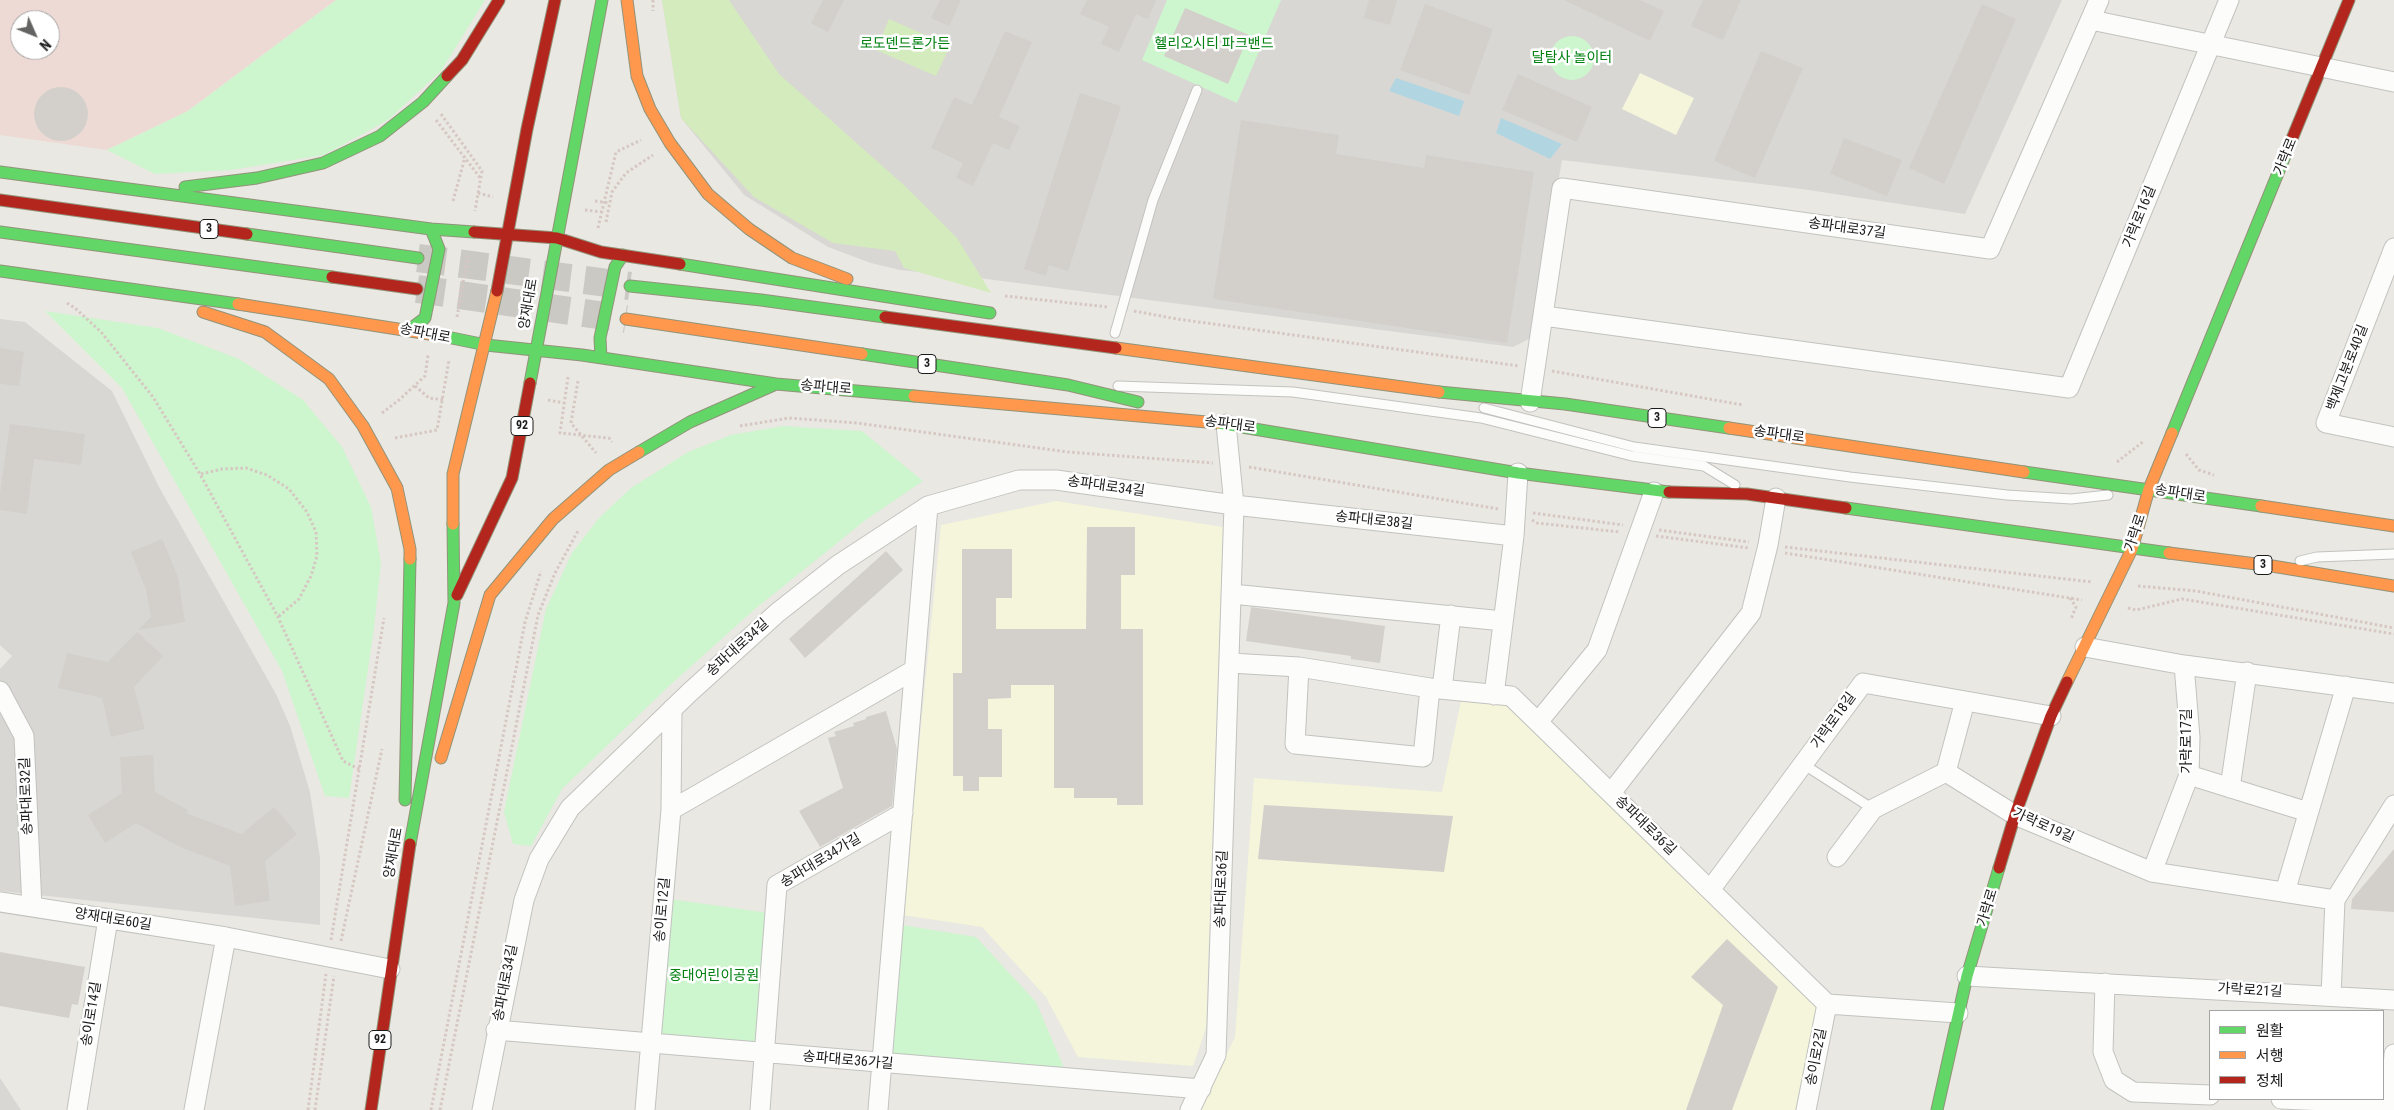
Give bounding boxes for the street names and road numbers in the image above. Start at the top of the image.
street label: 가락로 [2271,136,2301,178]
street label: 가락로16길 [2120,184,2160,250]
street label: 송파대로37길 [1807,215,1887,243]
road number: 3 [200,220,218,238]
street label: 양재대로 [516,277,542,331]
street label: 송파대로 [398,321,452,347]
street label: 백제고분로40길 [2324,322,2372,414]
road number: 3 [918,354,936,374]
street label: 송파대로 [800,377,852,399]
road number: 3 [1648,408,1666,428]
street label: 송파대로 [1203,413,1257,437]
road number: 92 [511,416,533,436]
street label: 송파대로 [1752,423,1806,447]
street label: 송파대로34길 [1066,473,1146,501]
street label: 송파대로 [2153,482,2207,506]
street label: 송파대로38길 [1334,509,1414,533]
street label: 가락로 [2122,512,2150,554]
road number: 3 [2254,556,2272,574]
street label: 송파대로34길 [703,616,773,680]
street label: 가락로18길 [1808,690,1860,752]
street label: 가락로17길 [2179,708,2195,774]
street label: 송파대로32길 [17,757,37,835]
street label: 송파대로36길 [1611,793,1679,859]
street label: 가락로19길 [2010,805,2076,847]
street label: 양재대로 [381,826,407,880]
street label: 송파대로34가길 [778,830,864,892]
street label: 송파대로36길 [1212,850,1232,928]
street label: 송이로12길 [652,877,674,943]
street label: 가락로 [1974,887,2002,929]
street label: 양재대로60길 [73,906,153,934]
street label: 송파대로34길 [490,943,522,1023]
street label: 송이로14길 [79,980,105,1048]
street label: 가락로21길 [2217,981,2283,1001]
street label: 송이로2길 [1803,1027,1831,1087]
road number: 92 [369,1030,391,1050]
street label: 송파대로36가길 [802,1049,894,1073]

